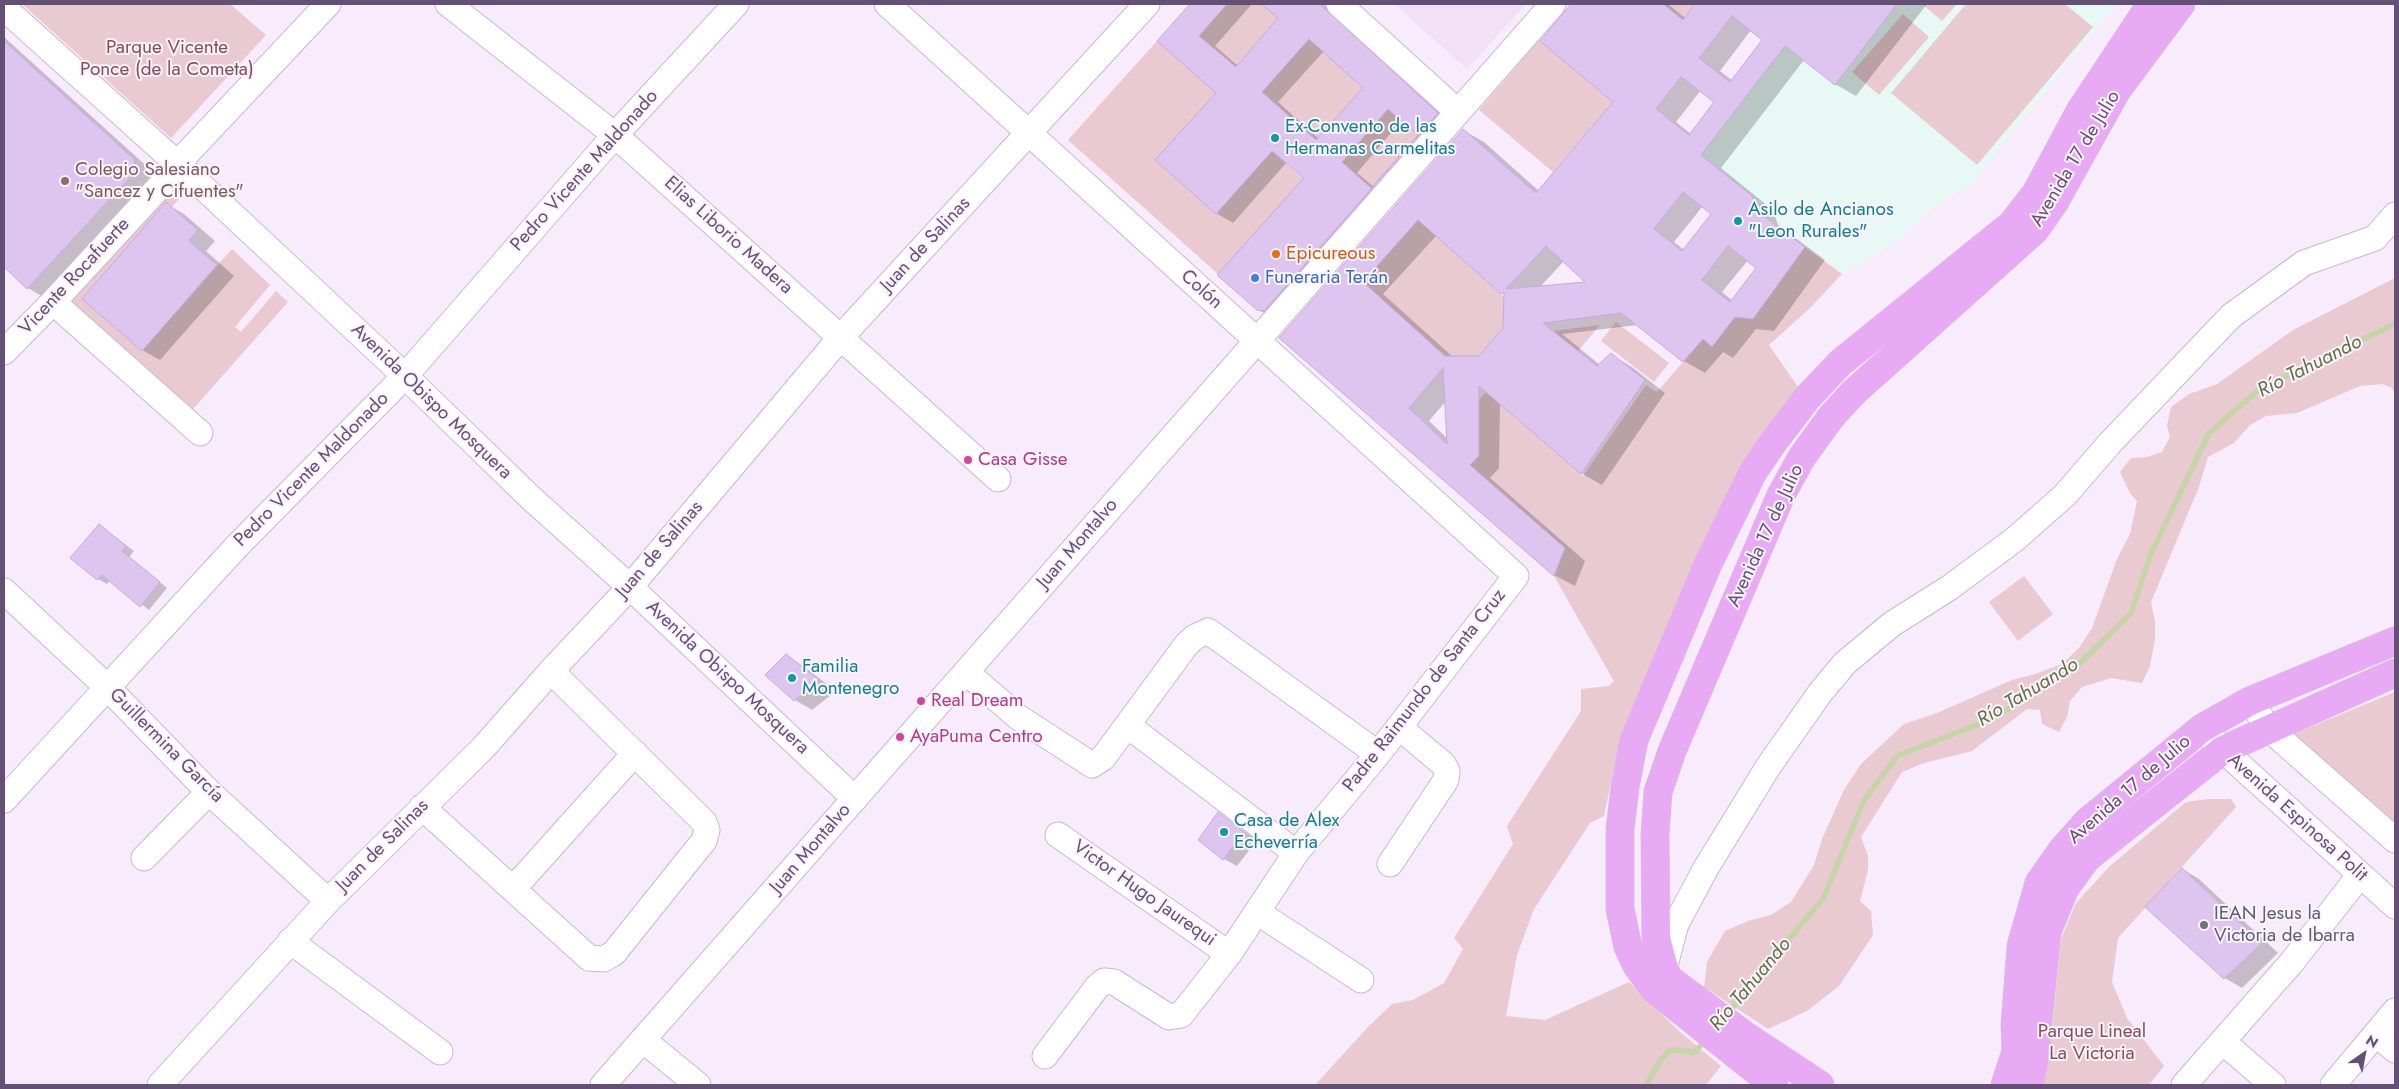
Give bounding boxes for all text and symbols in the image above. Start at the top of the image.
park label: Parque Vicente Ponce (de la Cometa) [80,37,254,81]
street label: Pedro Vicente Maldonado [506,86,664,256]
street label: Avenida 17 de Julio [2026,87,2126,231]
place label: Ex-Convento de las Hermanas Carmelitas [1285,116,1455,160]
marker: Ex-Convento de las Hermanas Carmelitas [1269,132,1281,144]
place label: Colegio Salesiano "Sancez y Cifuentes" [75,159,244,203]
street label: Elias Liborio Madera [659,172,797,300]
marker: Colegio Salesiano "Sancez y Cifuentes" [59,175,71,187]
street label: Juan de Salinas [876,193,976,297]
place label: Asilo de Ancianos "Leon Rurales" [1748,199,1894,243]
street label: Vicente Rocafuerte [15,214,135,340]
marker: Asilo de Ancianos "Leon Rurales" [1732,215,1744,227]
place label: Epicureous [1286,243,1375,265]
marker: Epicureous [1270,248,1282,260]
street label: Colón [1175,265,1227,315]
place label: Funeraria Terán [1265,267,1388,289]
marker: Funeraria Terán [1249,272,1261,284]
street label: Avenida Obispo Mosquera [346,319,516,485]
water label: Río Tahuando [2254,330,2366,404]
street label: Pedro Vicente Maldonado [230,388,394,552]
place label: Casa Gisse [978,449,1067,471]
marker: Casa Gisse [962,454,974,466]
street label: Avenida 17 de Julio [1723,461,1809,611]
street label: Juan Montalvo [1033,494,1123,594]
street label: Juan de Salinas [612,497,708,603]
street label: Padre Raimundo de Santa Cruz [1339,585,1511,797]
street label: Avenida Obispo Mosquera [641,596,813,760]
water label: Río Tahuando [1973,653,2083,733]
place label: Familia Montenegro [802,656,899,700]
marker: Familia Montenegro [786,672,798,684]
street label: Guillermina García [104,684,228,808]
place label: Real Dream [931,690,1024,712]
marker: Real Dream [915,695,927,707]
place label: AyaPuma Centro [910,726,1043,748]
marker: AyaPuma Centro [894,731,906,743]
street label: Avenida 17 de Julio [2064,731,2196,849]
street label: Avenida Espinosa Polit [2222,749,2372,887]
street label: Juan de Salinas [332,795,434,897]
street label: Juan Montalvo [766,799,856,899]
place label: Casa de Alex Echeverría [1234,810,1339,854]
marker: Casa de Alex Echeverría [1218,826,1230,838]
street label: Victor Hugo Jaurequi [1068,836,1220,952]
place label: IEAN Jesus la Victoria de Ibarra [2214,903,2355,947]
marker: IEAN Jesus la Victoria de Ibarra [2198,919,2210,931]
water label: Río Tahuando [1705,934,1797,1036]
park label: Parque Lineal La Victoria [2038,1021,2146,1065]
north arrow [2339,1029,2389,1079]
text: N [2362,1030,2382,1053]

